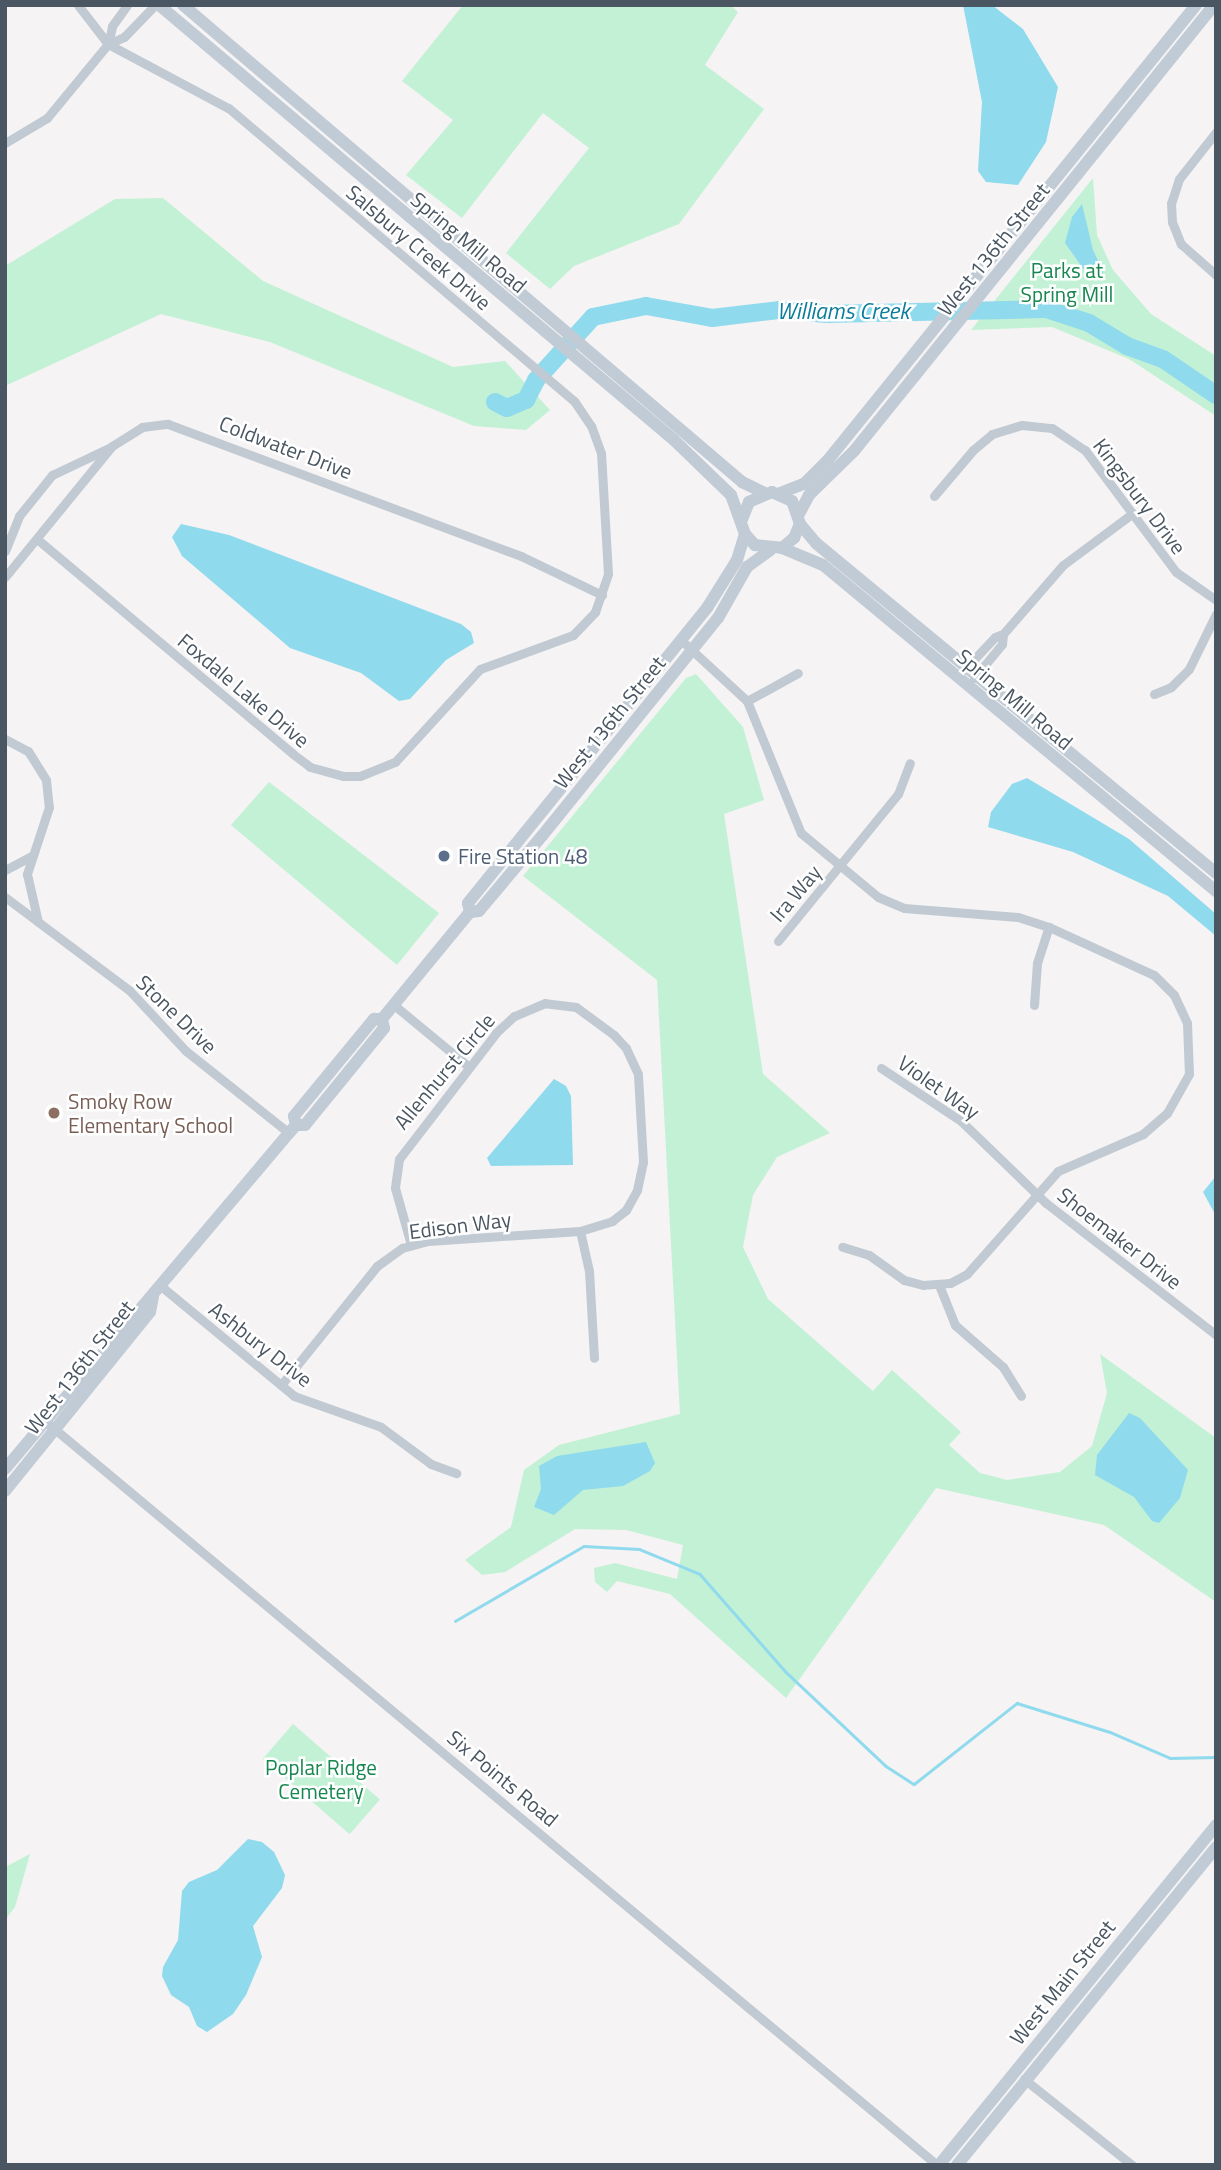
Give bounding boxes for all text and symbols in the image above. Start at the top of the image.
street label: West 136th Street [932,178,1054,320]
street label: Salsbury Creek Drive [342,179,496,315]
street label: Spring Mill Road [406,186,532,298]
park label: Parks at Spring Mill [1021,257,1113,307]
water label: Williams Creek [777,297,909,325]
street label: Coldwater Drive [216,410,356,484]
street label: Kingsbury Drive [1088,433,1192,559]
street label: Foxdale Lake Drive [173,628,315,752]
street label: Spring Mill Road [952,643,1078,755]
street label: West 136th Street [548,651,670,793]
place label: Fire Station 48 [458,843,587,869]
marker: Fire Station 48 [436,848,452,864]
street label: Ira Way [764,859,826,927]
street label: Stone Drive [132,969,222,1059]
street label: Allenhurst Circle [388,1008,500,1134]
street label: Violet Way [893,1050,985,1124]
place label: Smoky Row Elementary School [68,1088,233,1138]
marker: Smoky Row Elementary School [46,1105,62,1121]
street label: Shoemaker Drive [1053,1182,1187,1294]
street label: Edison Way [407,1206,513,1244]
street label: West 136th Street [19,1295,139,1439]
street label: Ashbury Drive [204,1296,318,1392]
street label: Six Points Road [443,1724,563,1832]
park label: Poplar Ridge Cemetery [265,1754,377,1804]
street label: West Main Street [1004,1914,1120,2050]

